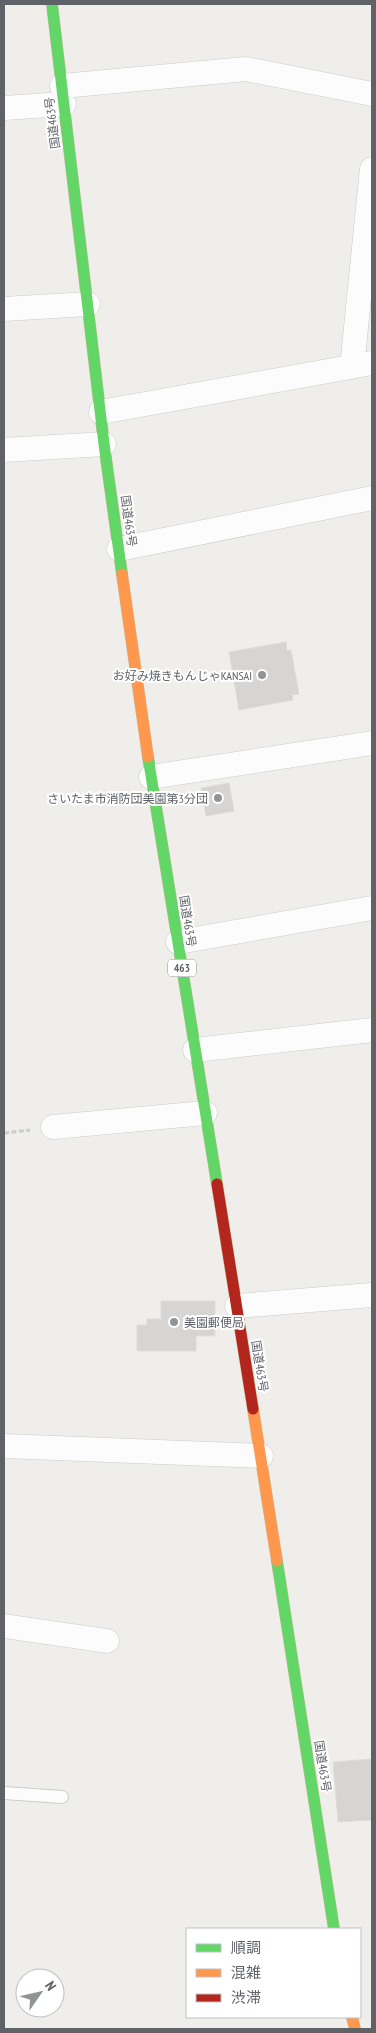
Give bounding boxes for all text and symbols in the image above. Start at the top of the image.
street label: 国道463号 [41,96,63,150]
street label: 国道463号 [118,494,140,548]
place label: お好み焼きもんじゃKANSAI [113,668,252,683]
marker: お好み焼きもんじゃKANSAI [256,669,268,681]
place label: さいたま市消防団美園第3分団 [47,791,208,806]
marker: さいたま市消防団美園第3分団 [212,792,224,804]
street label: 国道463号 [177,894,199,948]
road number: 463 [168,960,196,976]
place label: 美園郵便局 [184,1315,244,1330]
marker: 美園郵便局 [168,1316,180,1328]
street label: 国道463号 [249,1339,271,1393]
street label: 国道463号 [312,1739,334,1793]
legend [186,1928,361,2018]
text: 順調 [231,1938,261,1957]
text: 混雑 [231,1963,261,1982]
north arrow [15,1968,65,2018]
text: N [41,1978,60,1994]
text: 渋滞 [231,1988,261,2007]

